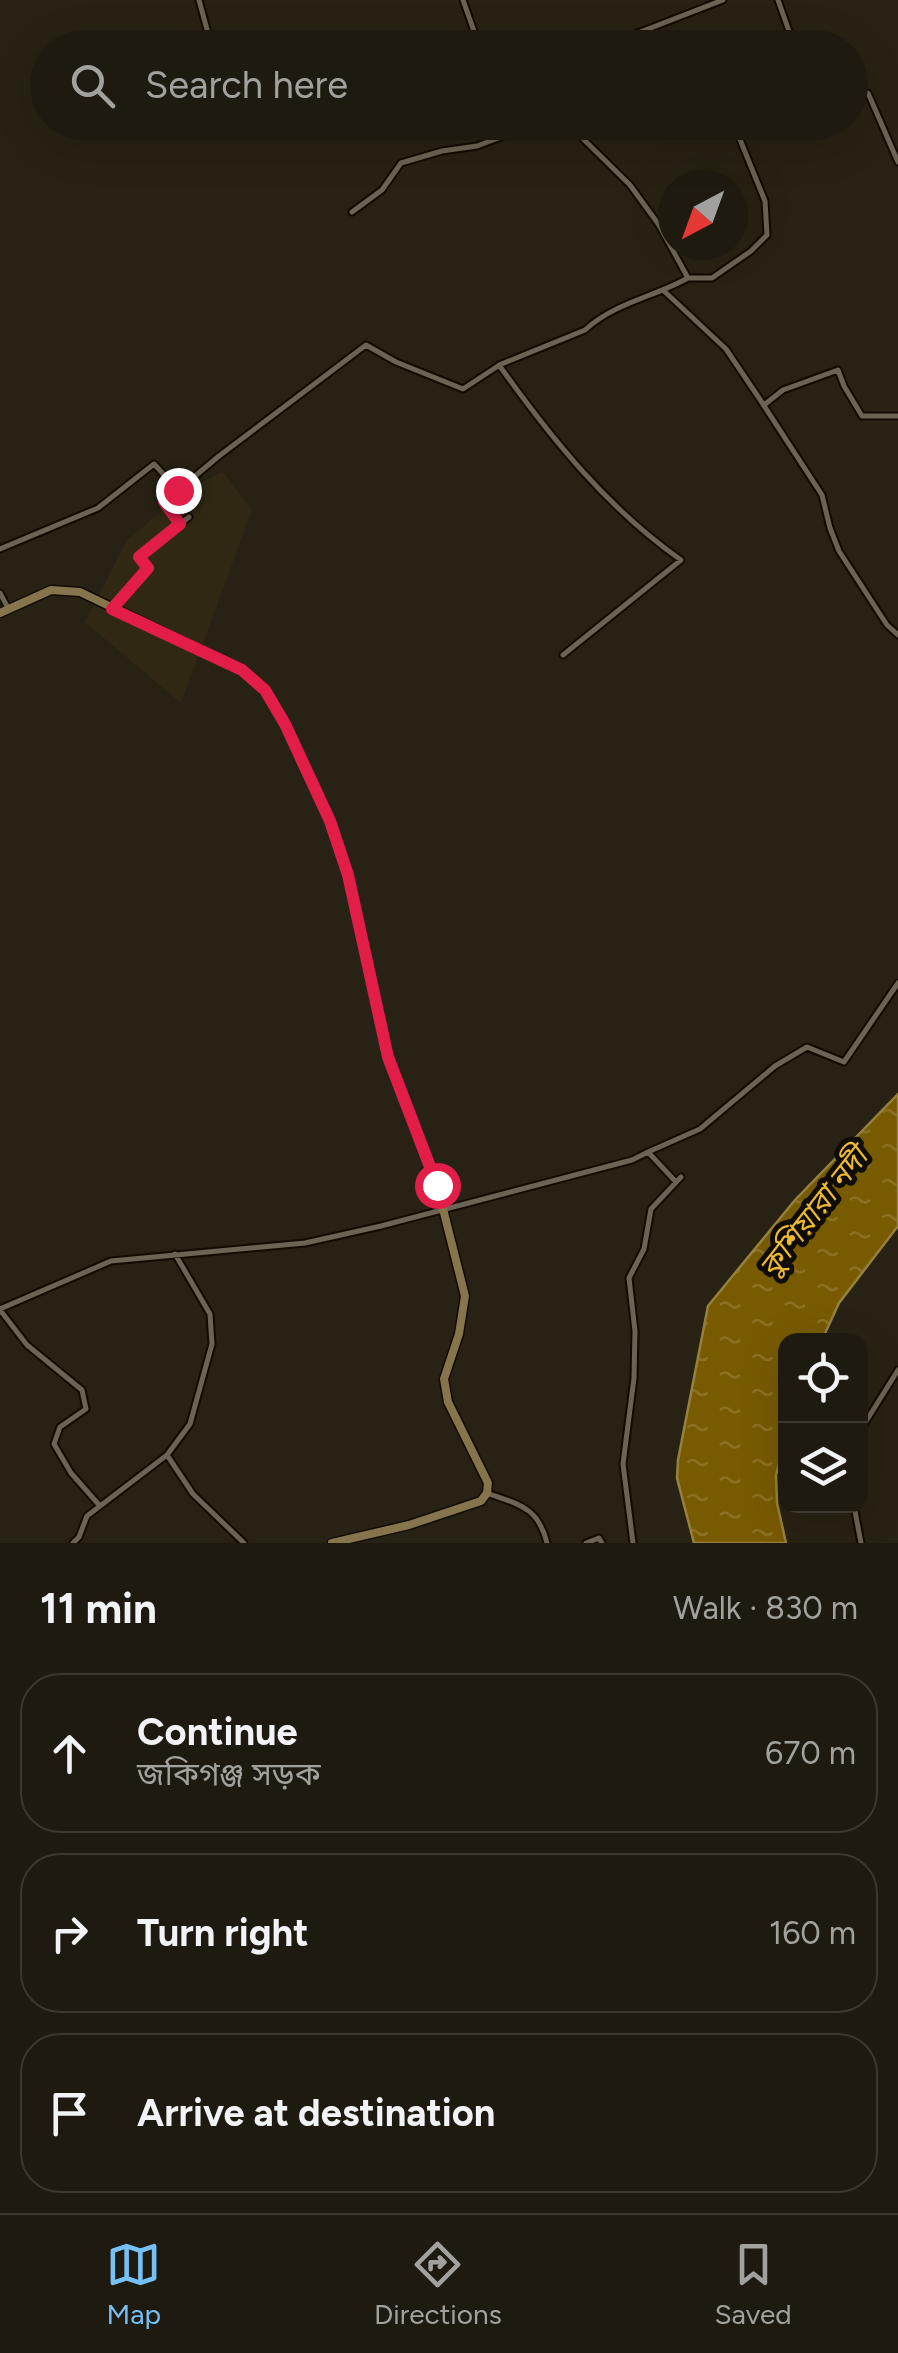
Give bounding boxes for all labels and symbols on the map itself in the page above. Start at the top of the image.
north arrow [658,170,748,260]
route end [156,468,202,514]
water label: কুশিয়ারা নদী [751,1135,878,1285]
route start [415,1163,461,1209]

